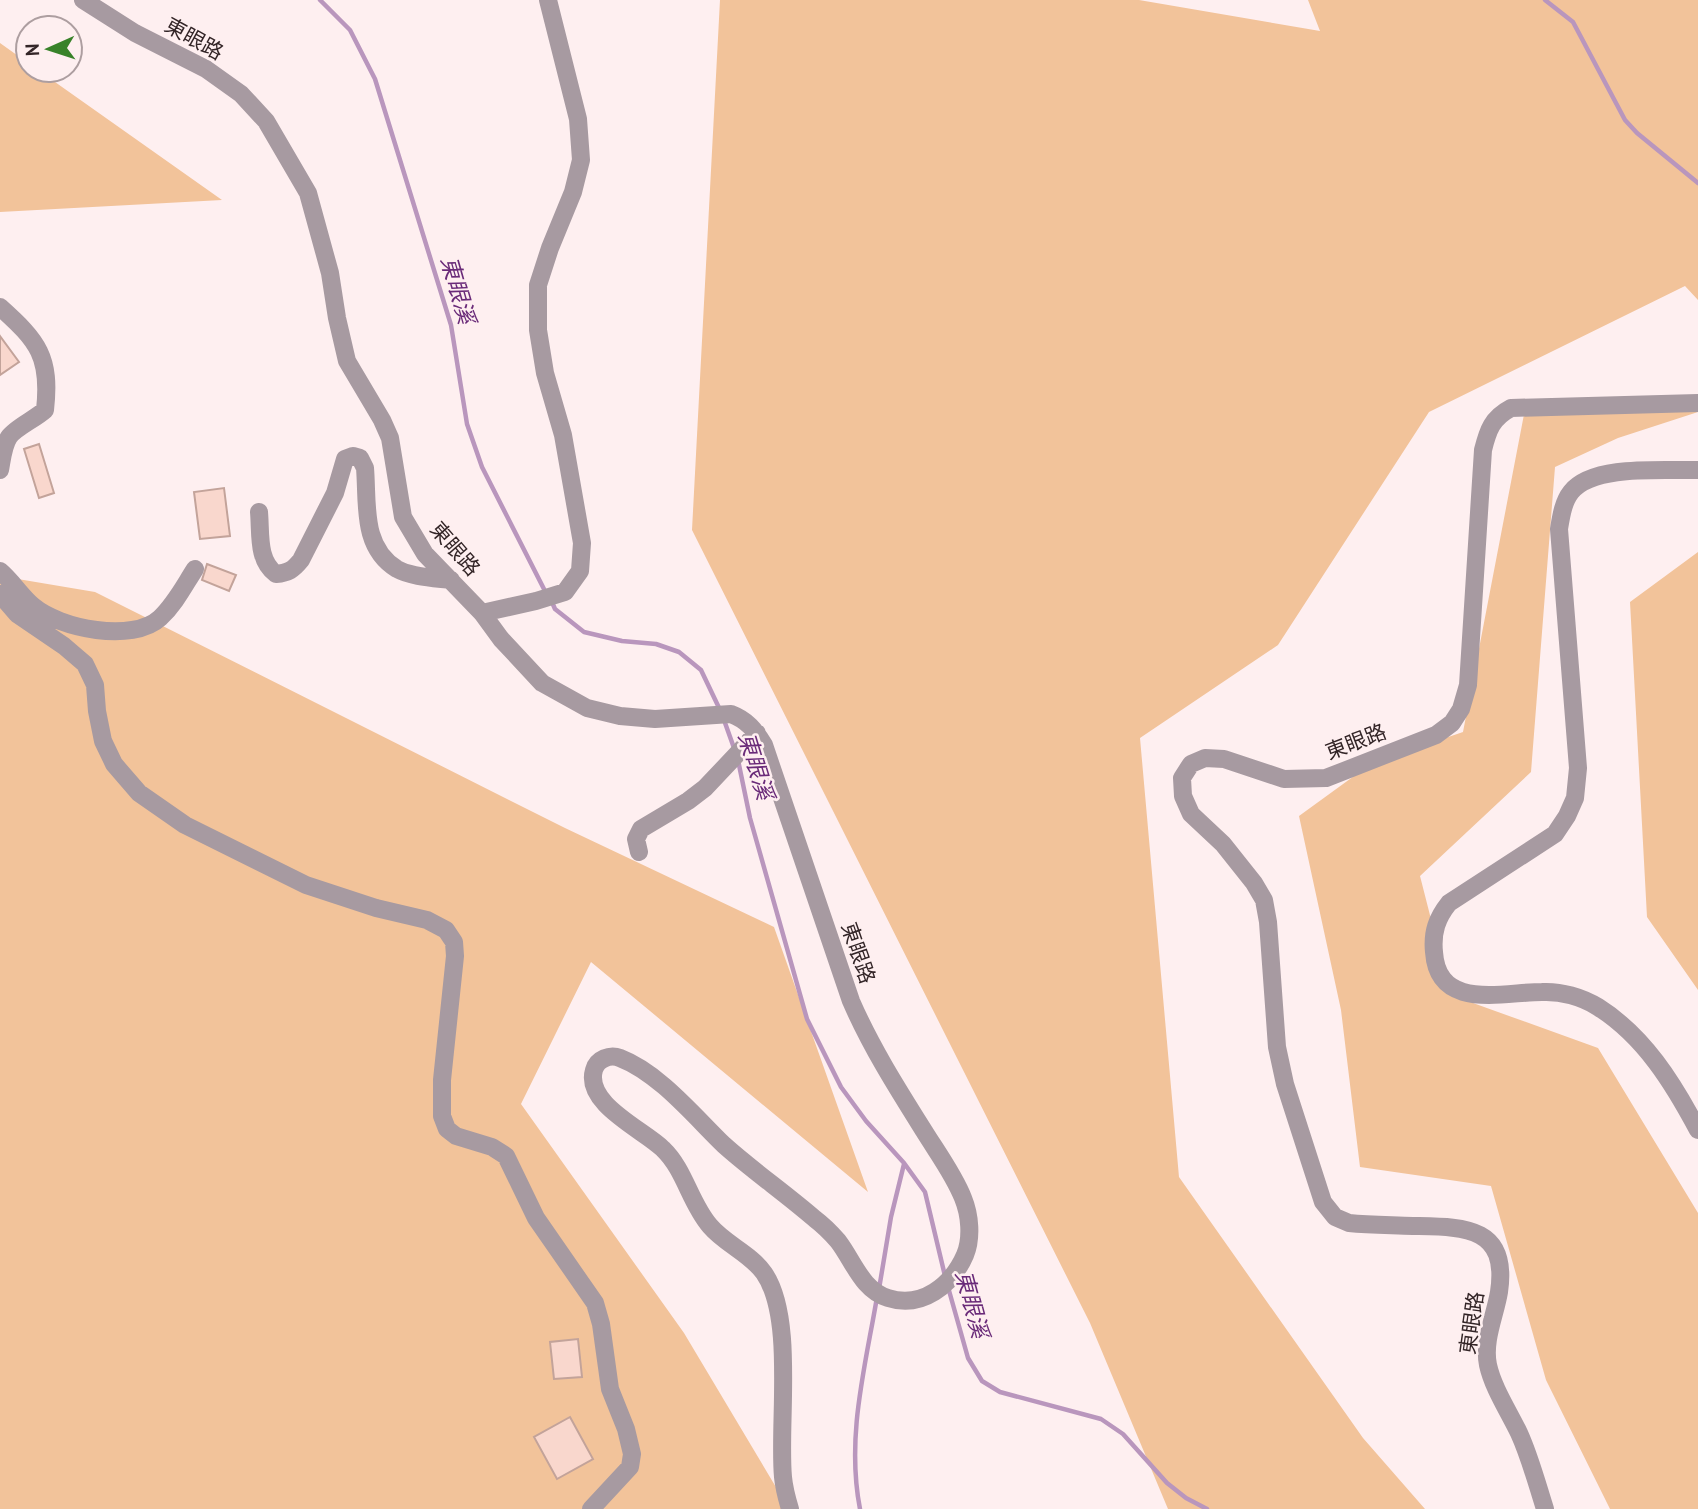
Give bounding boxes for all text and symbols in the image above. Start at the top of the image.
street label: 東眼路 [160,11,228,66]
north arrow [14,14,84,84]
text: N [20,43,44,57]
water label: 東眼溪 [435,253,483,330]
street label: 東眼路 [425,516,486,581]
street label: 東眼路 [1322,718,1390,765]
water label: 東眼溪 [733,729,781,806]
street label: 東眼路 [835,919,881,987]
water label: 東眼溪 [950,1267,996,1344]
street label: 東眼路 [1454,1290,1489,1356]

